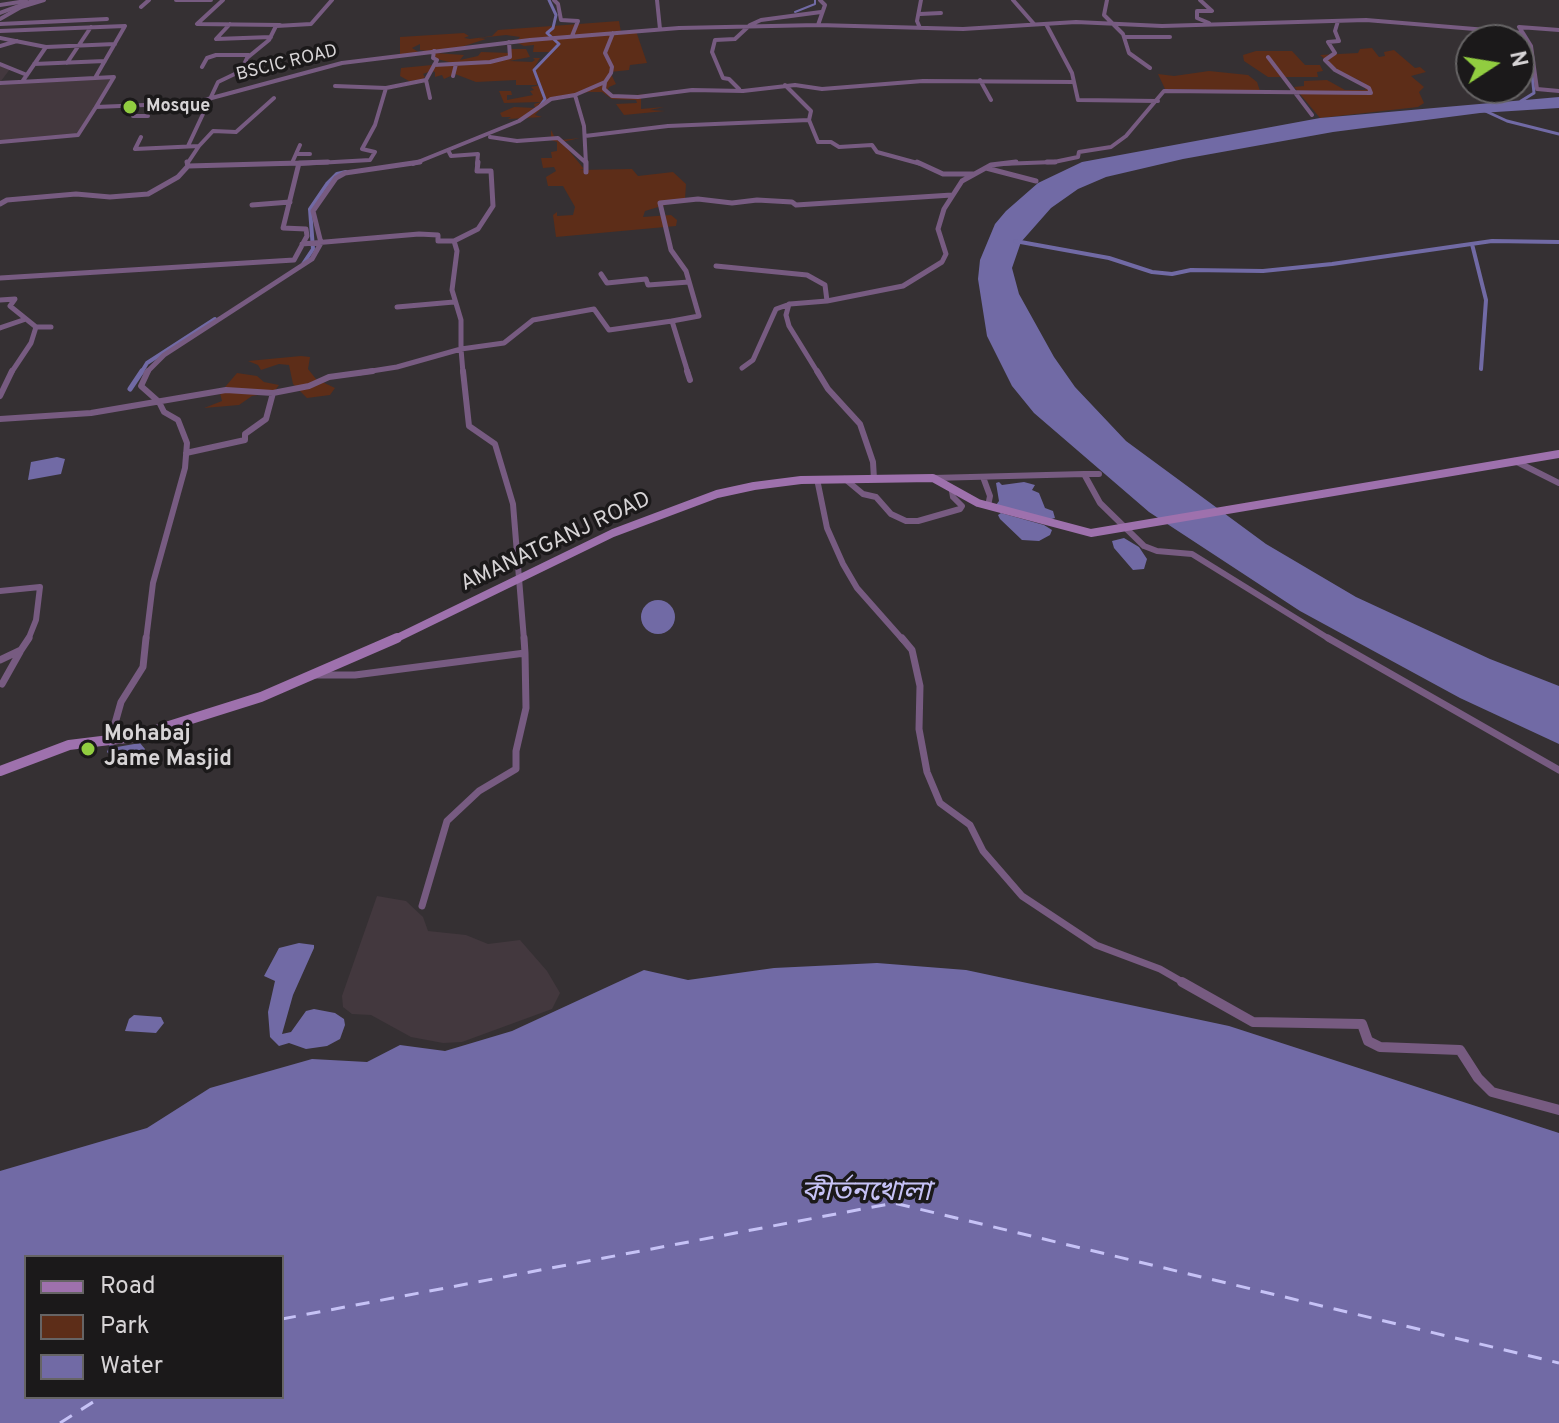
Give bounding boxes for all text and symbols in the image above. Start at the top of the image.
north arrow [1455,24,1535,104]
street label: BSCIC ROAD [234,41,340,87]
text: N [1502,49,1532,70]
place label: Mosque [146,96,210,118]
marker: Mosque [121,98,139,116]
street label: AMANATGANJ ROAD [457,487,655,599]
place label: Mohabaj Jame Masjid [104,723,232,774]
marker: Mohabaj Jame Masjid [79,740,97,758]
water label: কীর্তনখোলা [801,1177,931,1211]
legend [24,1255,284,1399]
text: Road [100,1272,156,1302]
text: Park [100,1312,150,1342]
text: Water [100,1352,163,1382]

